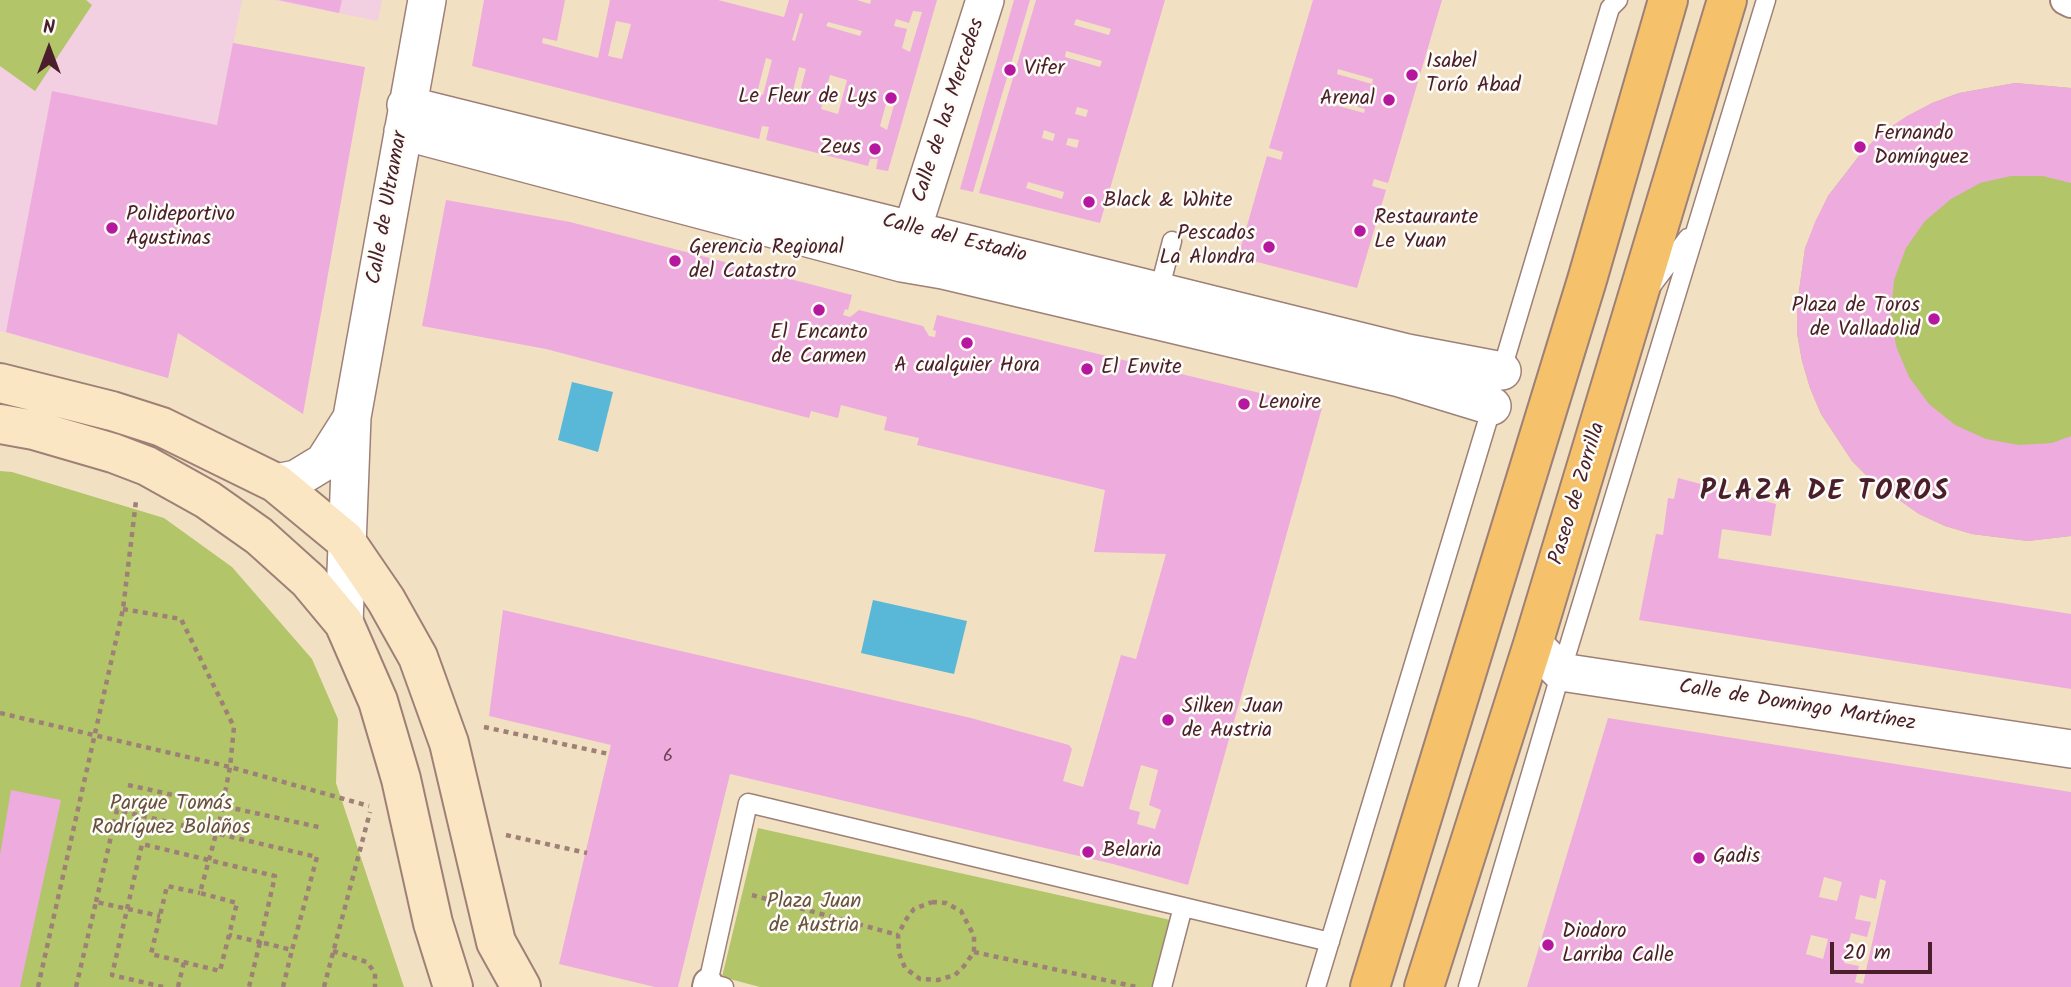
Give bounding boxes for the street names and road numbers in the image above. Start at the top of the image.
street label: Calle de las Mercedes [908,16,992,206]
street label: Calle de Ultramar [363,129,415,287]
street label: Calle del Estadio [879,210,1029,270]
street label: Paseo de Zorrilla [1545,420,1613,568]
street label: Calle de Domingo Martínez [1677,676,1917,738]

